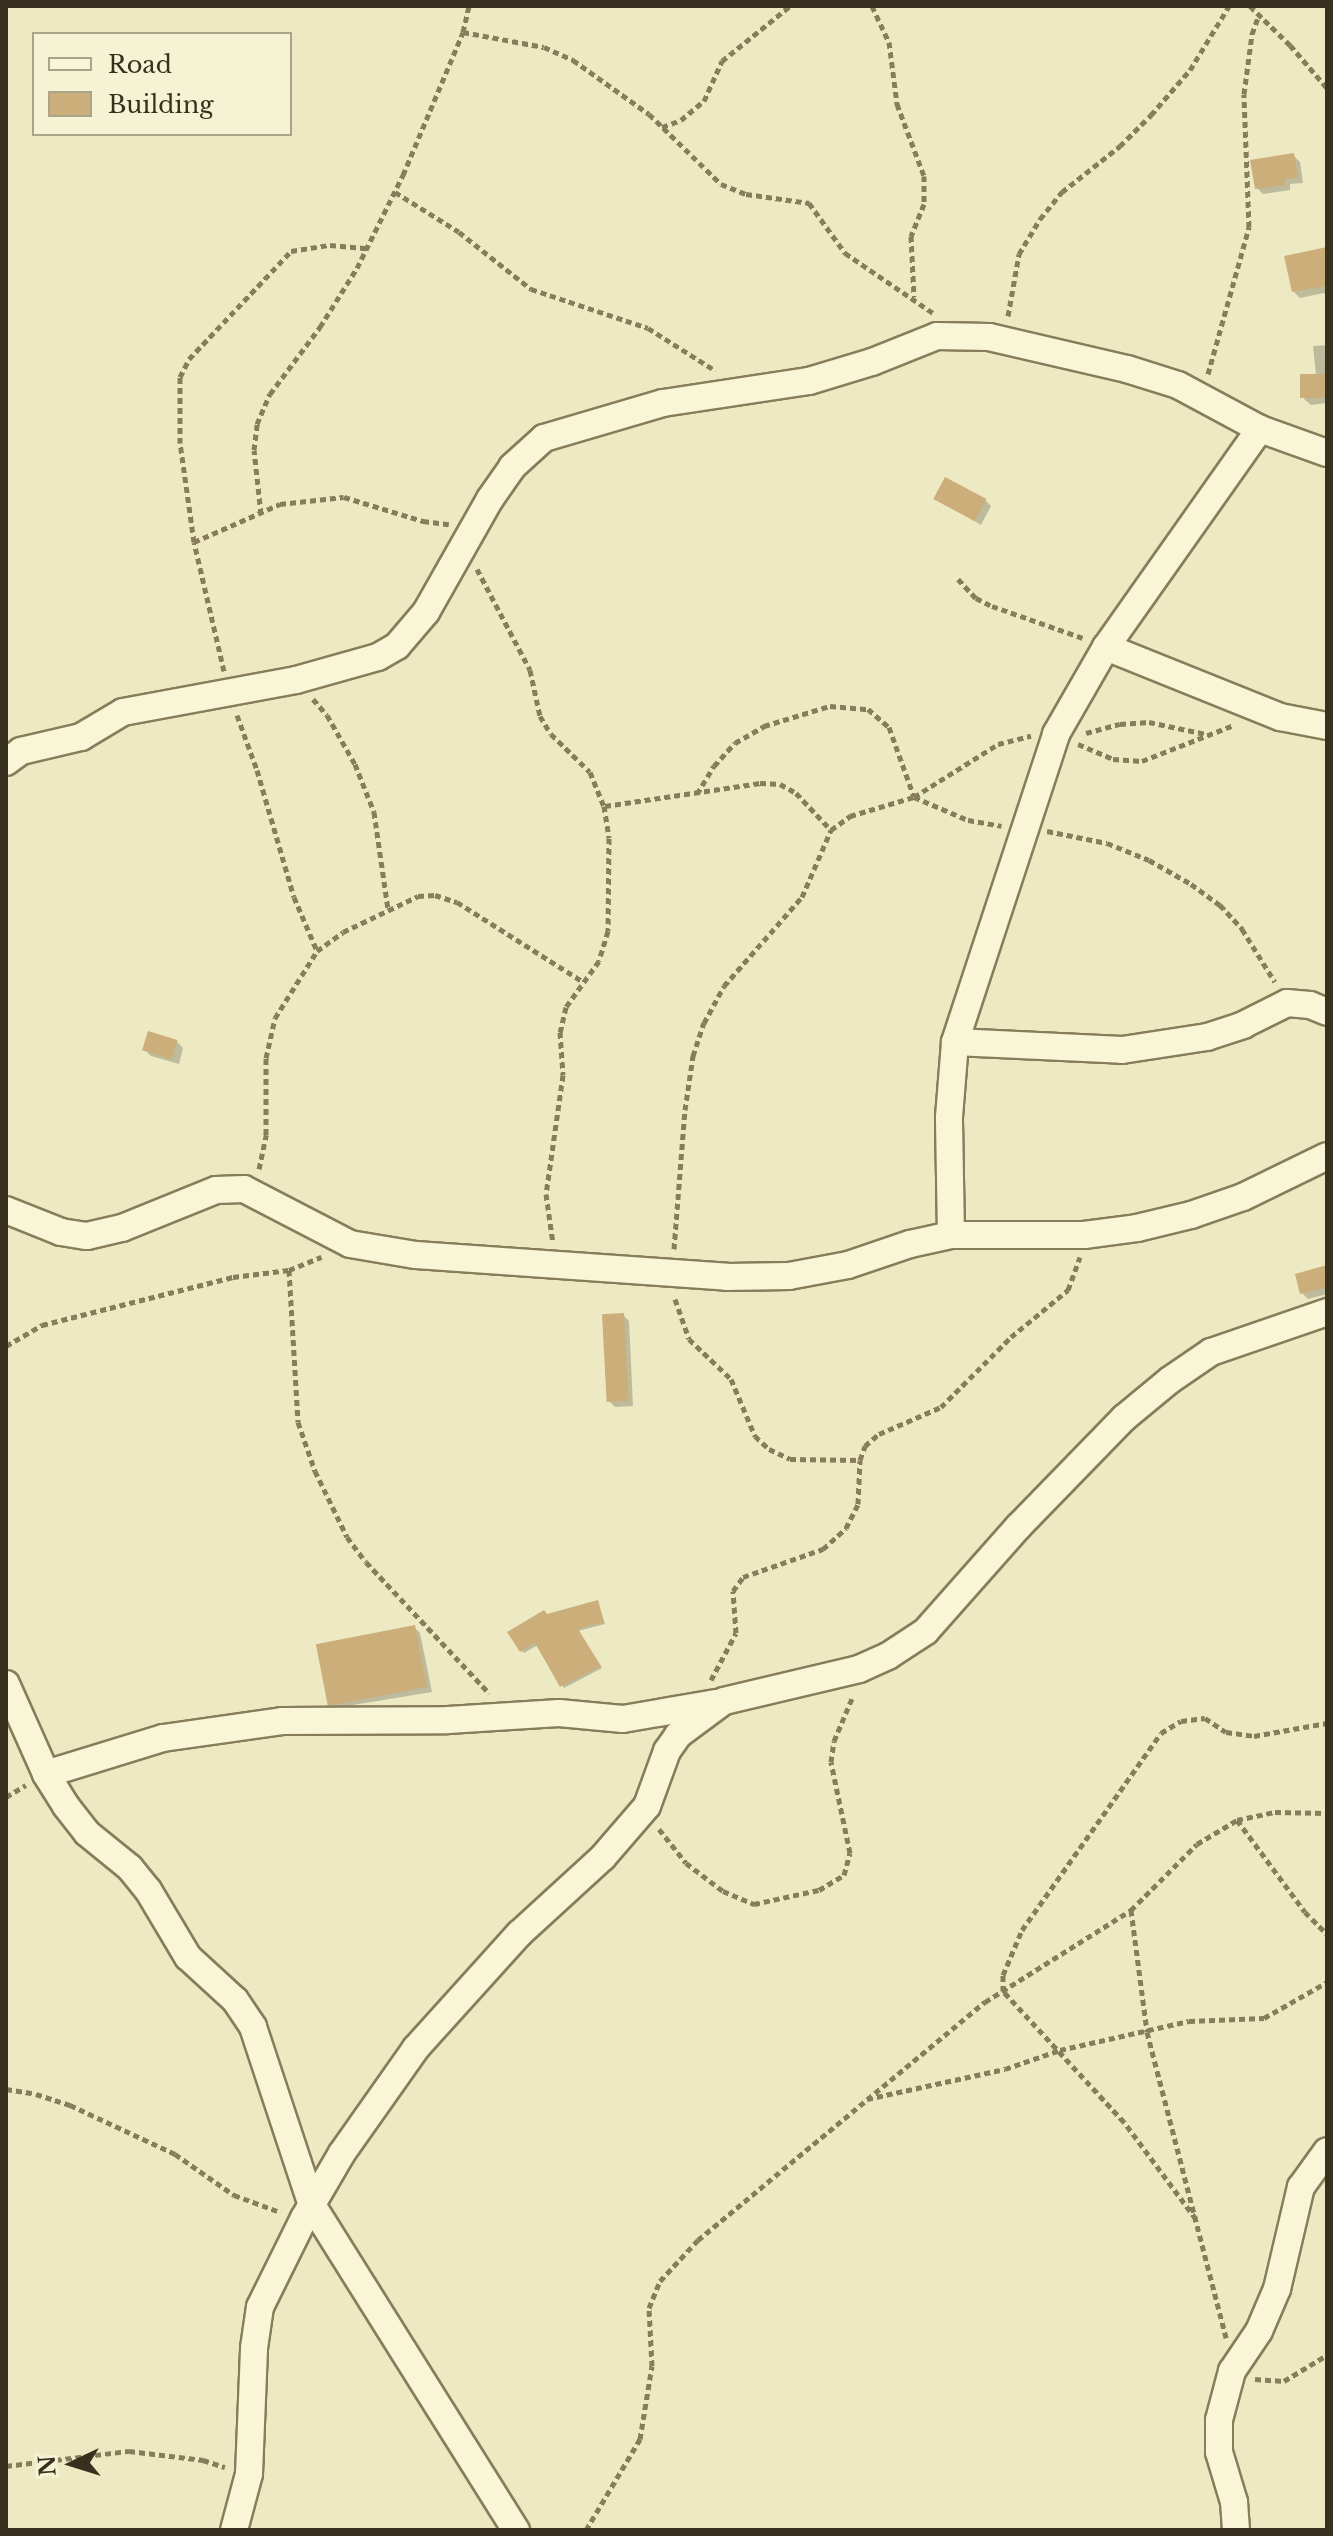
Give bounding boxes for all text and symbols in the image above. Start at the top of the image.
legend [32,32,292,136]
text: Road [108,50,172,79]
text: Building [108,90,214,119]
north arrow [32,2424,112,2504]
text: N [33,2454,62,2477]

